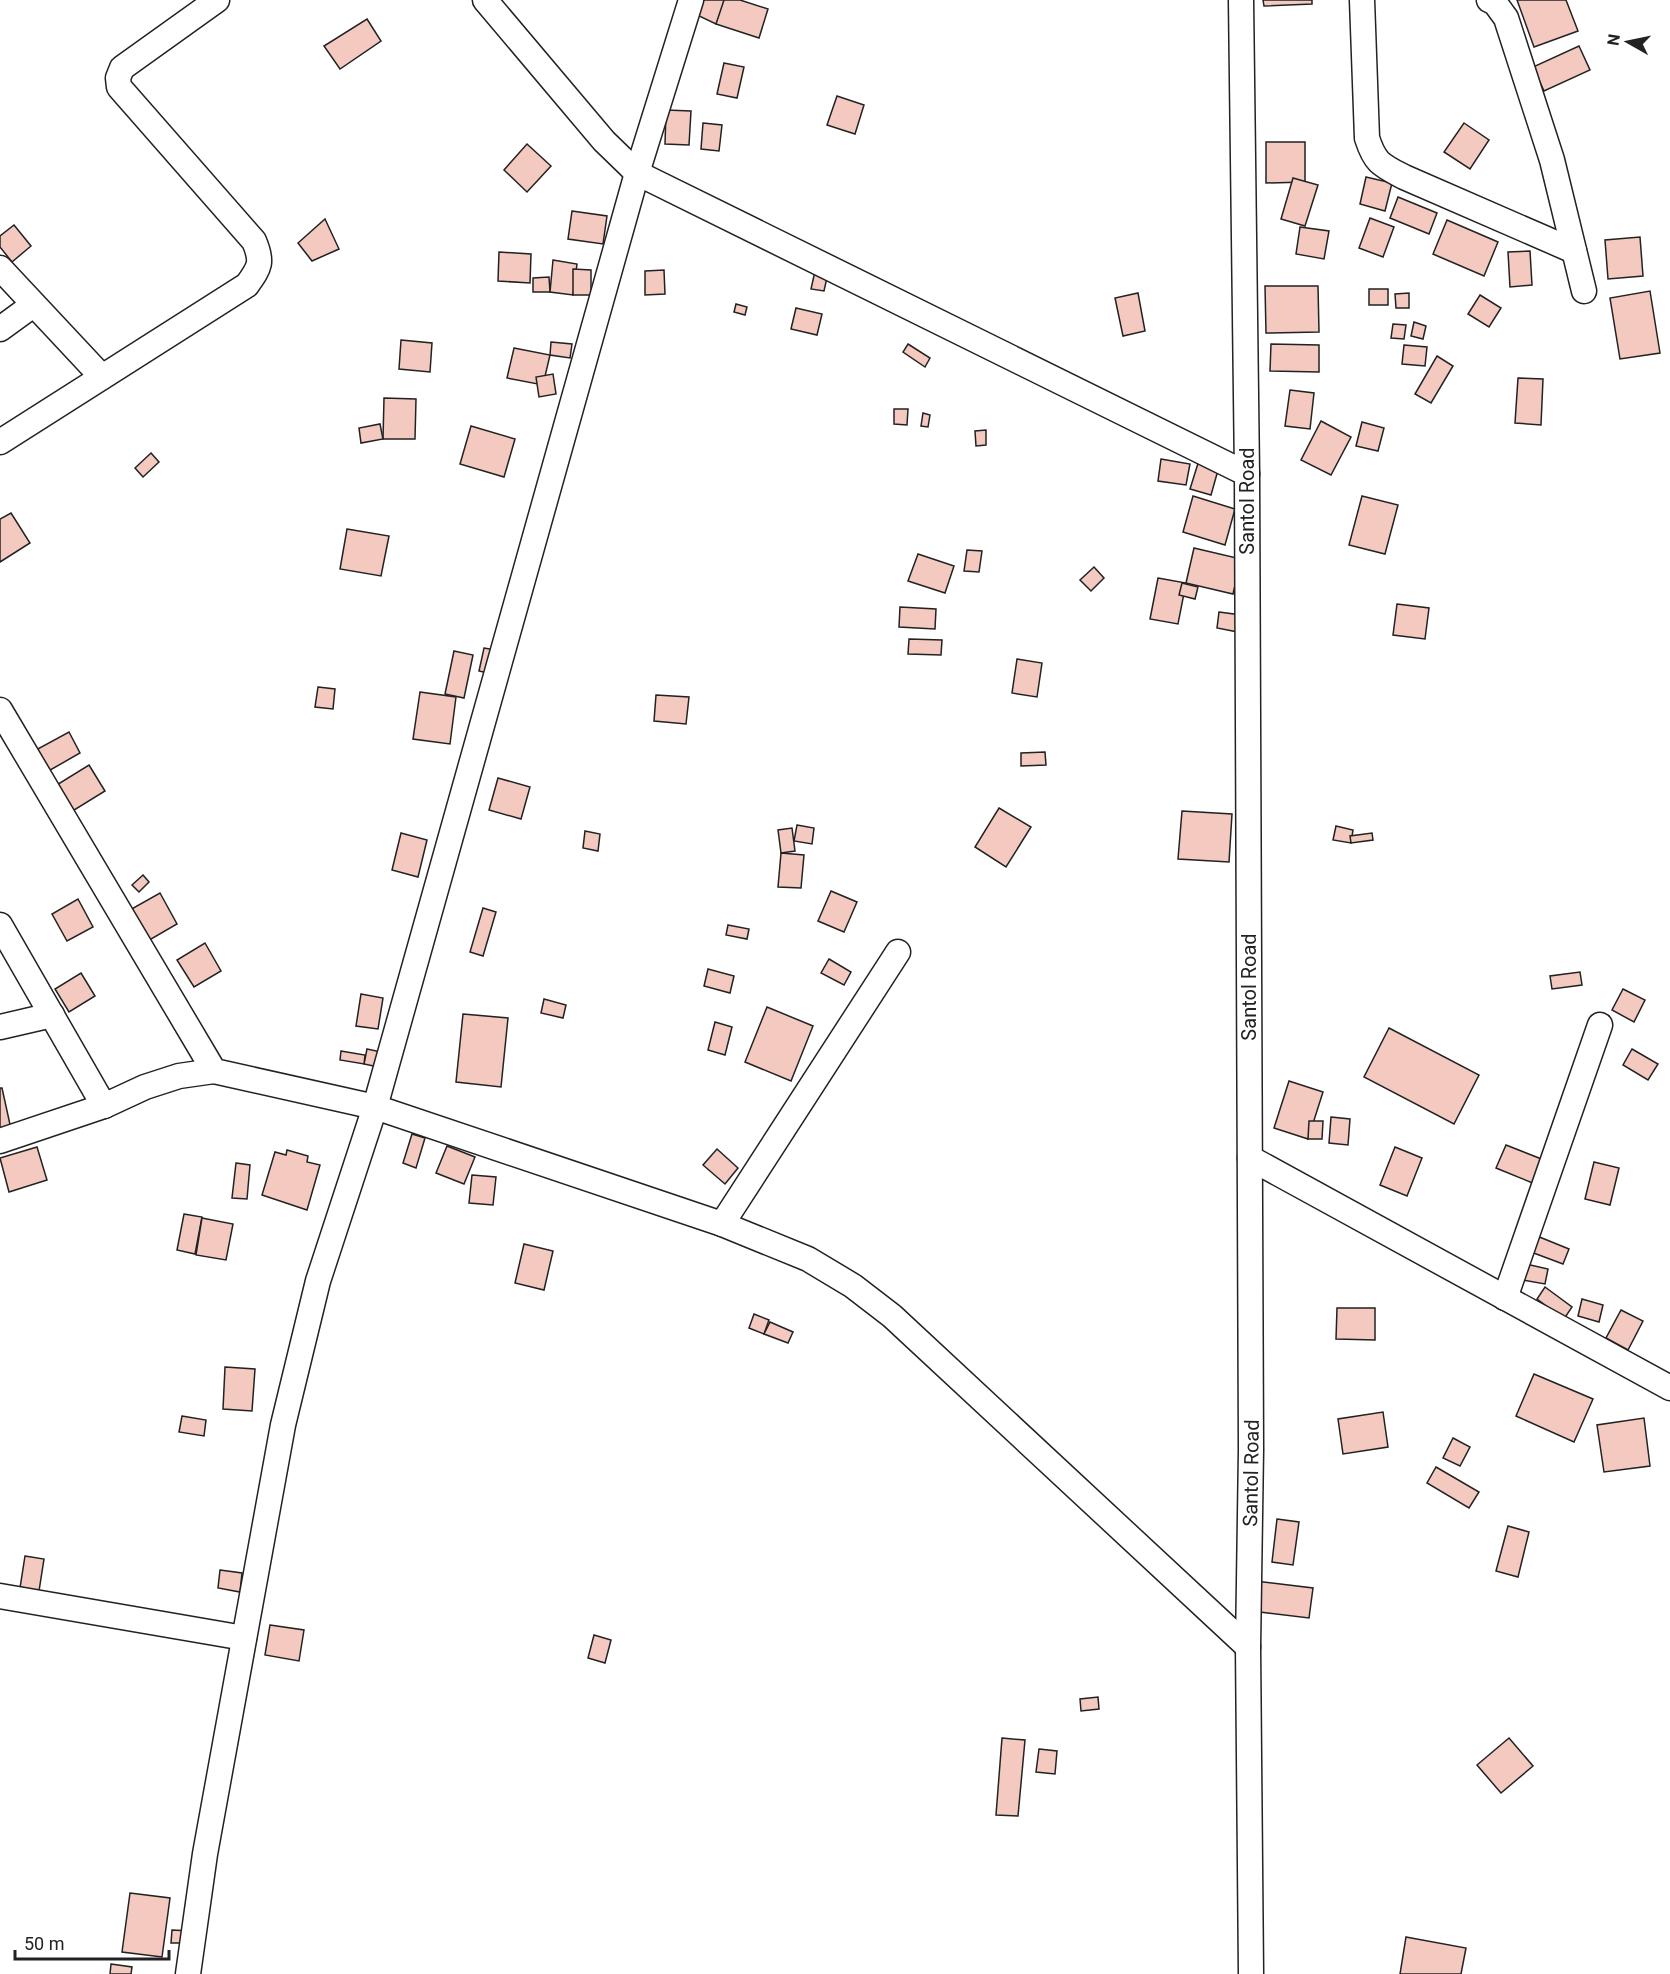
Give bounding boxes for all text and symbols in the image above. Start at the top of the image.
north arrow [1598,12,1658,72]
text: N [1603,33,1624,47]
street label: Santol Road [1235,447,1259,555]
street label: Santol Road [1237,933,1261,1041]
street label: Santol Road [1238,1419,1264,1527]
scale bar [15,1923,170,1961]
text: 50 m [24,1933,64,1954]

